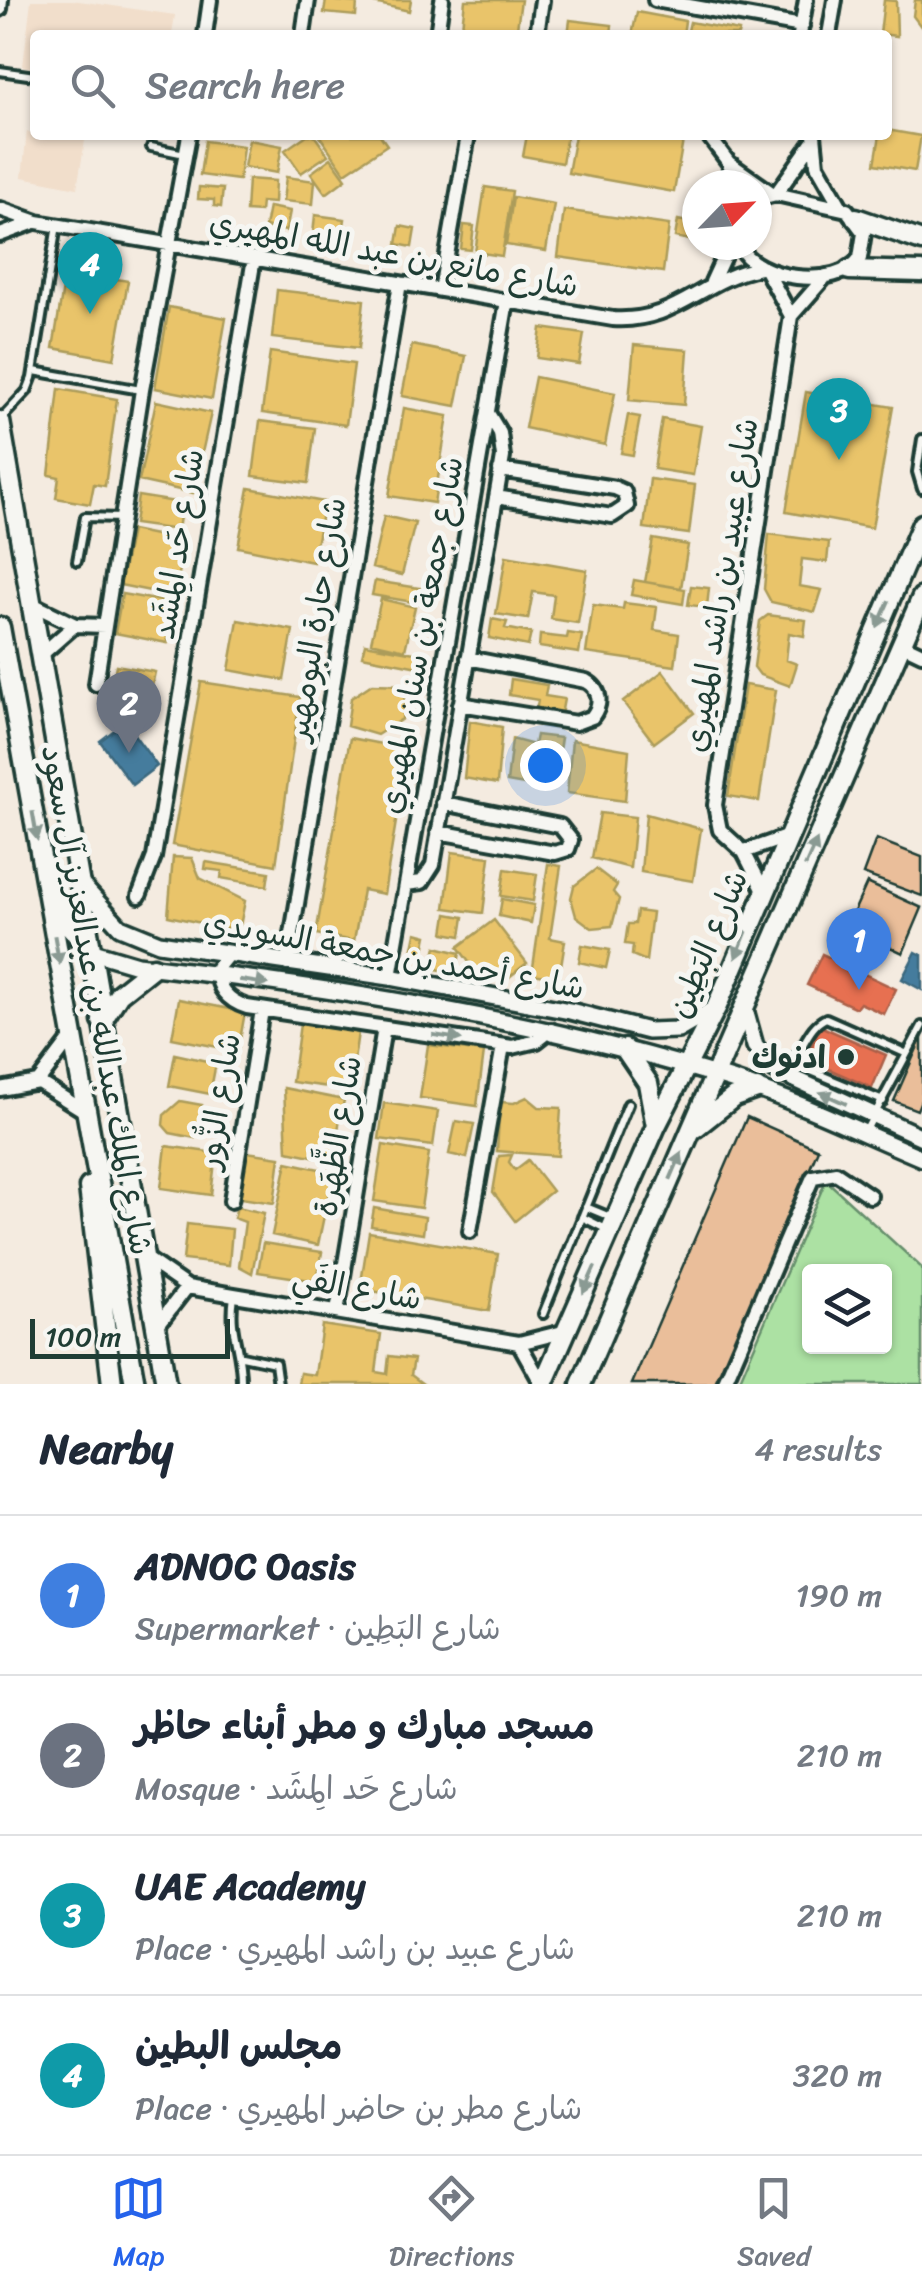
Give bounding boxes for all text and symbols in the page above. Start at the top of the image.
search box [30,30,892,140]
text: Search here [145,52,345,119]
icon: search [65,58,120,113]
north arrow [682,170,772,260]
street label: شارع مانع بن عبد الله المهيري [205,193,583,315]
pin: 4 [58,232,122,314]
pin: 3 [806,378,872,460]
street label: شارع عبيد بن راشد المهيري [666,414,776,756]
street label: شارع حَد المِشَد [135,445,221,643]
street label: شارع جمعة بن سنان المهيري [361,452,481,818]
street label: شارع حارة البومهير [268,493,363,748]
one-way arrow [875,599,891,629]
pin: 2 [96,670,162,753]
street label: شارع الملك عبدالله بن عبدالعزيز آل سعود [24,740,170,1260]
your location [520,740,571,791]
one-way arrow [28,811,43,842]
one-way arrow [803,838,819,868]
street label: شارع البَطِين [651,861,765,1027]
street label: شارع أحمد بن جمعة السويدي [199,893,589,1017]
pin: 1 [826,908,892,990]
one-way arrow [733,930,749,960]
one-way arrow [50,935,65,966]
one-way arrow [239,975,271,990]
street label: شارع الزُّور [180,1029,258,1176]
place label: ادنوك [752,1029,826,1086]
one-way arrow [432,1030,464,1046]
marker: ادنوك [835,1046,857,1068]
street label: شارع الظَّهَرة [297,1051,379,1221]
one-way arrow [818,1090,848,1106]
one-way arrow [668,1151,684,1181]
street label: شارع الفَي [288,1249,426,1327]
map controls [802,1264,892,1354]
button: layers [802,1264,892,1354]
one-way arrow [581,1265,597,1295]
text: 100 m [45,1312,121,1361]
scale bar [30,1314,230,1358]
text: Nearby [40,1412,173,1486]
text: 4 results [754,1421,882,1478]
text: ADNOC Oasis [135,1533,356,1600]
text: 1 [66,1567,79,1624]
text: 190 m [796,1567,882,1624]
text: Supermarket · شارع البَطِين [135,1600,501,1657]
text: مسجد مبارك و مطر أبناء حاظر [135,1693,595,1760]
text: 2 [63,1727,82,1784]
text: 210 m [797,1727,882,1784]
text: Mosque · شارع حَد المِشَد [135,1760,458,1817]
text: UAE Academy [135,1853,365,1920]
text: 3 [64,1887,81,1944]
text: 210 m [797,1887,882,1944]
text: Place · شارع عبيد بن راشد المهيري [135,1920,575,1977]
text: مجلس البطين [135,2013,342,2080]
text: 4 [62,2047,83,2104]
text: 320 m [793,2047,882,2104]
text: Place · شارع مطر بن حاضر المهيري [135,2080,582,2137]
tab: Map [111,2171,166,2280]
tab: Directions [389,2171,514,2280]
tab: Saved [737,2171,811,2280]

